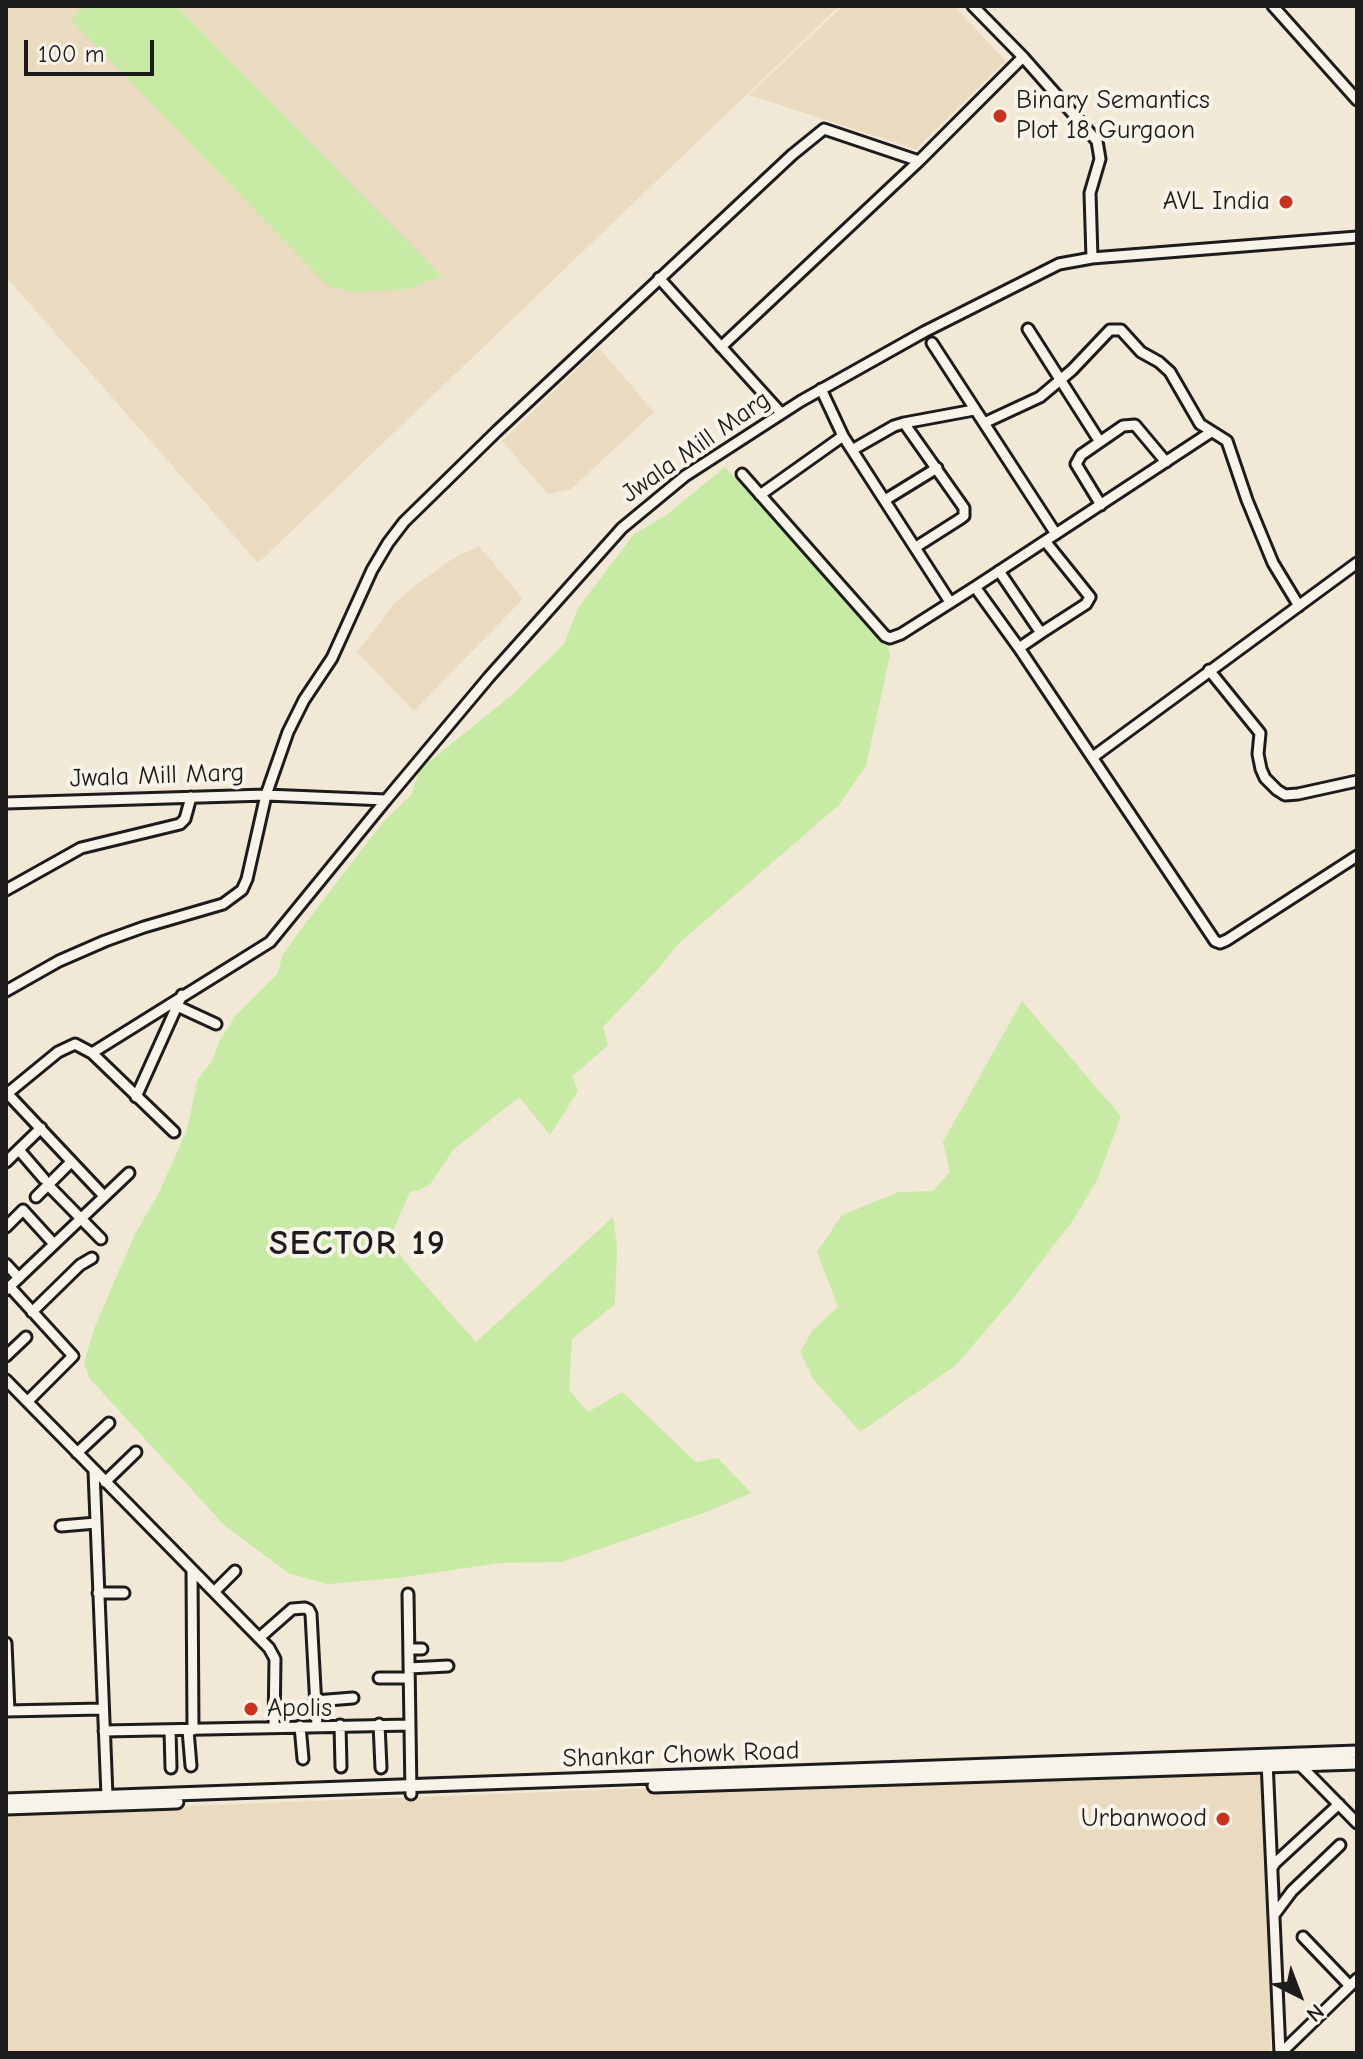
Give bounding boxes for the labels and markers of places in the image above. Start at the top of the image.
place label: Binary Semantics Plot 18 Gurgaon [1016,85,1210,146]
marker: Binary Semantics Plot 18 Gurgaon [991,107,1009,125]
place label: AVL India [1163,186,1270,218]
marker: AVL India [1277,193,1295,211]
place label: Apolis [267,1693,332,1725]
marker: Apolis [242,1700,260,1718]
place label: Urbanwood [1081,1803,1207,1835]
marker: Urbanwood [1214,1810,1232,1828]

